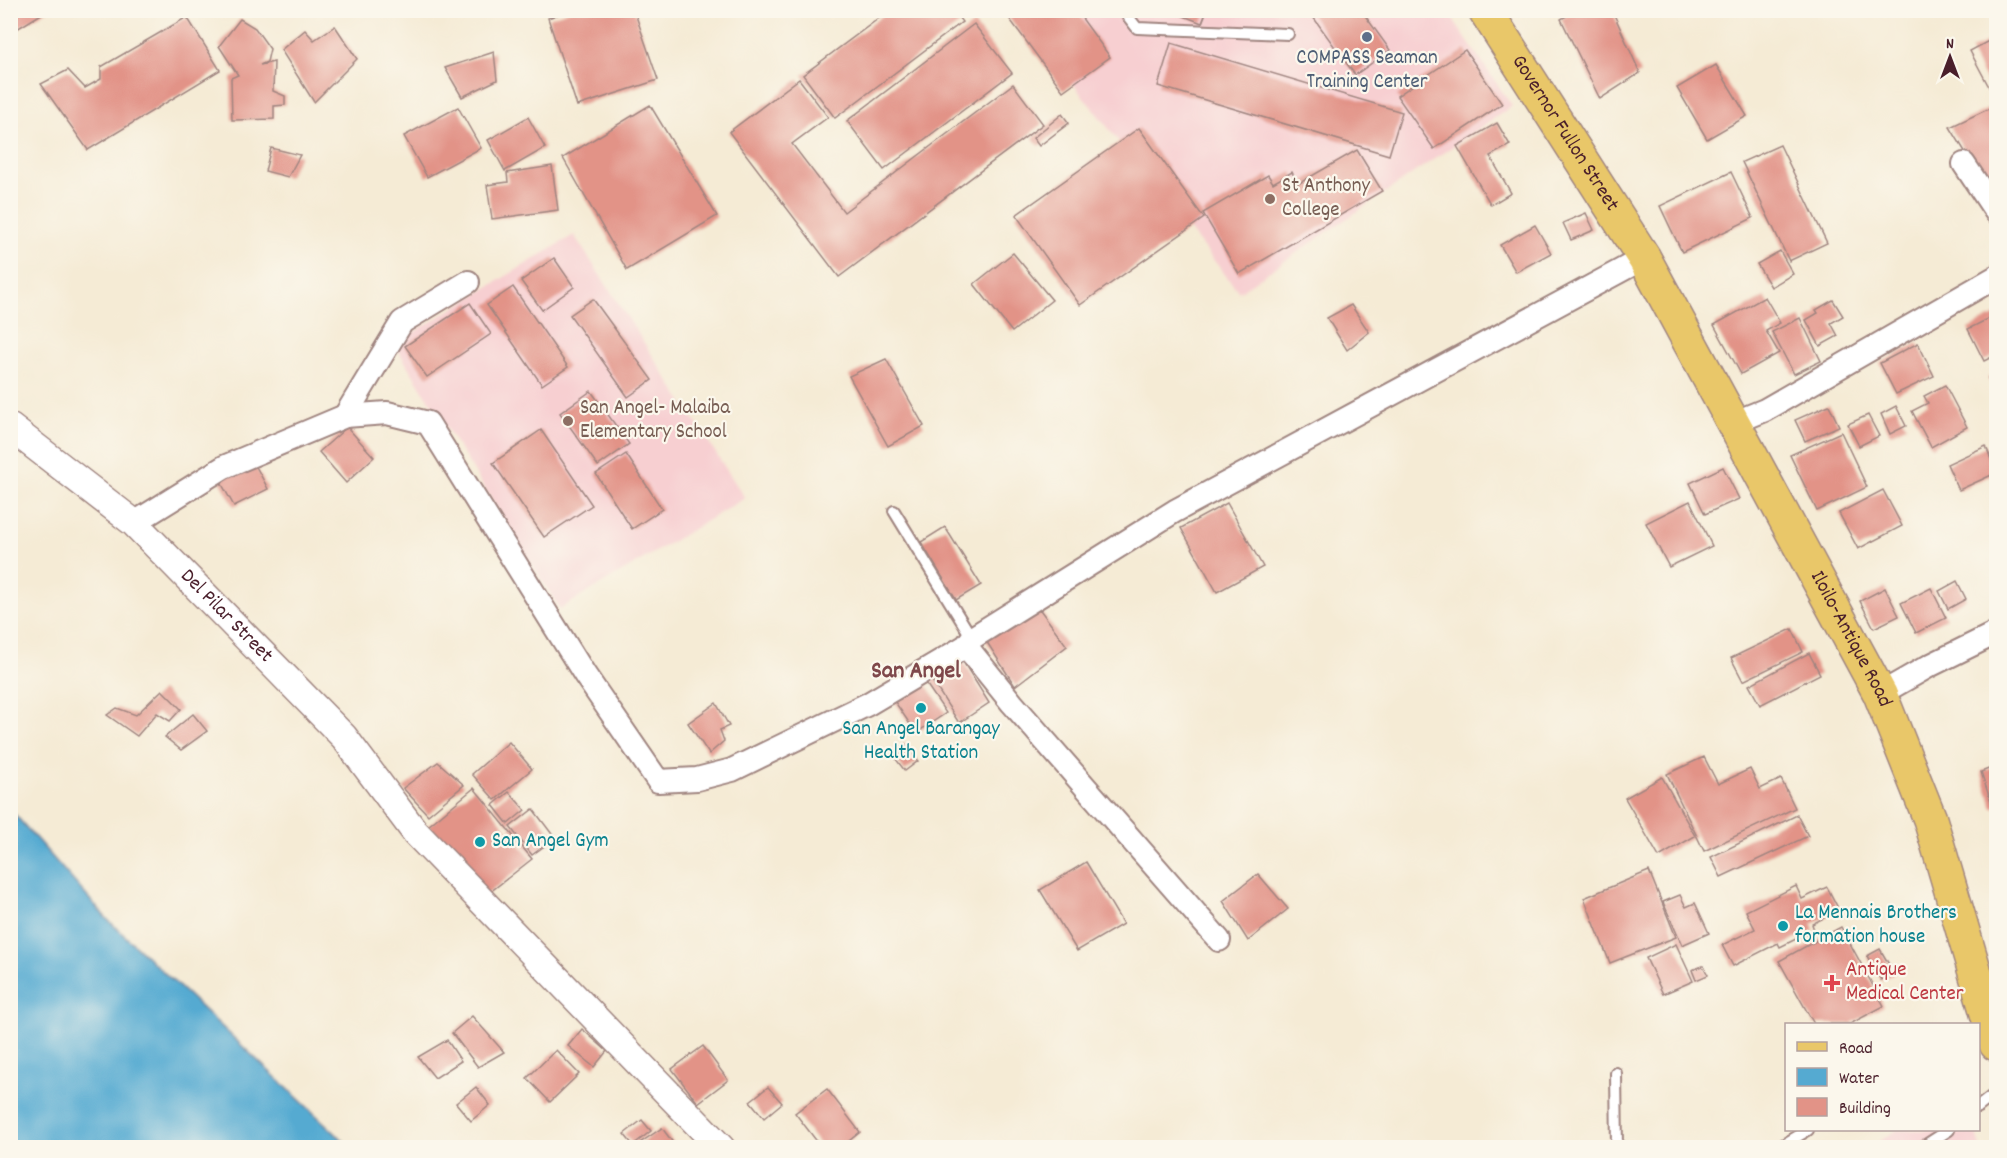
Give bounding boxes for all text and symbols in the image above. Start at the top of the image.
north arrow [1920,27,1980,87]
marker: COMPASS Seaman Training Center [1360,30,1374,44]
text: N [1946,33,1954,56]
place label: COMPASS Seaman Training Center [1296,44,1438,98]
street label: Governor Fullon Street [1503,50,1626,218]
place label: St Anthony College [1282,172,1370,226]
marker: St Anthony College [1263,192,1277,206]
place label: San Angel- Malaiba Elementary School [580,394,731,448]
marker: San Angel- Malaiba Elementary School [561,414,575,428]
street label: Del Pilar Street [173,563,279,671]
street label: Iloilo-Antique Road [1801,566,1899,712]
district label: San Angel [871,655,961,689]
marker: San Angel Barangay Health Station [914,701,928,715]
place label: San Angel Barangay Health Station [842,715,1000,769]
place label: San Angel Gym [492,827,609,857]
marker: San Angel Gym [473,835,487,849]
place label: La Mennais Brothers formation house [1795,899,1957,953]
marker: La Mennais Brothers formation house [1776,919,1790,933]
place label: Antique Medical Center [1846,956,1964,1010]
marker: Antique Medical Center [1823,974,1841,992]
legend [1785,1023,1980,1131]
text: Road [1839,1037,1873,1062]
text: Water [1839,1067,1879,1092]
text: Building [1839,1097,1891,1122]

